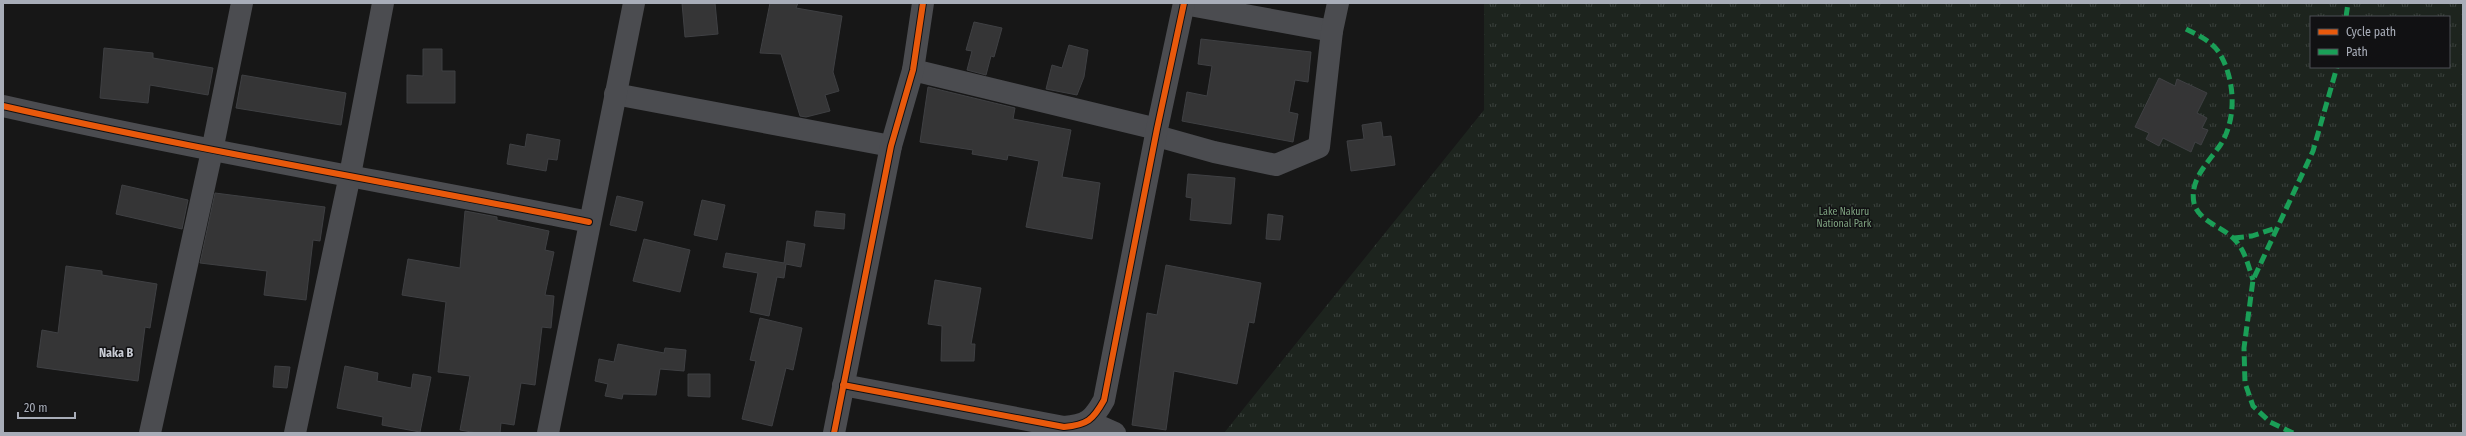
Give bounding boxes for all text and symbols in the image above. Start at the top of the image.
legend [2310,16,2450,68]
text: Cycle path [2346,25,2396,39]
text: Path [2346,45,2368,59]
park label: Lake Nakuru National Park [1817,206,1872,230]
district label: Naka B [99,346,133,360]
scale bar [18,394,75,420]
text: 20 m [24,401,48,415]

